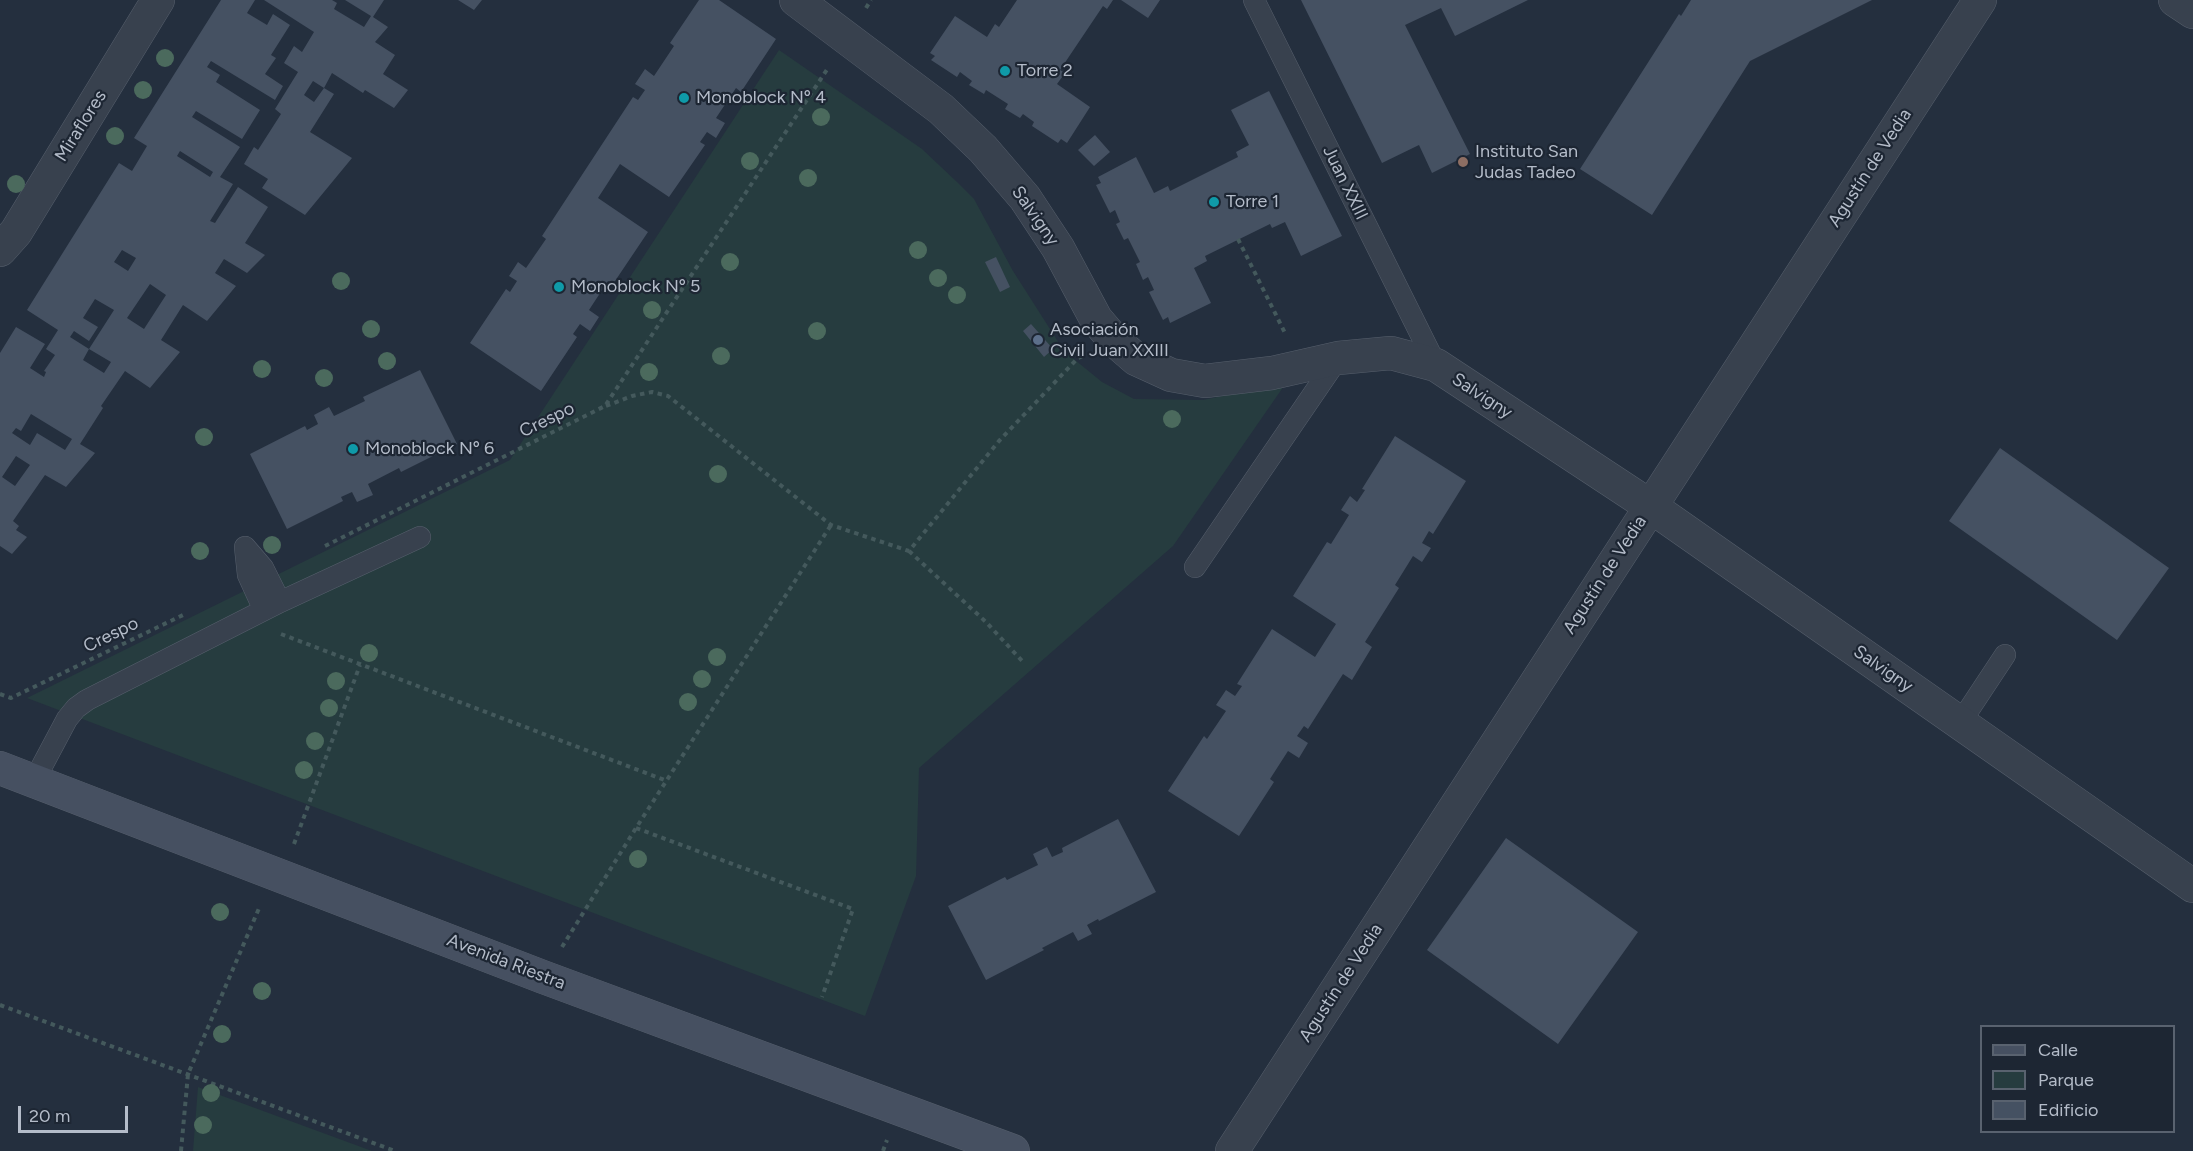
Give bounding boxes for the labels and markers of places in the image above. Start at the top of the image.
place label: Torre 2 [1017,60,1073,82]
marker: Torre 2 [998,64,1012,78]
place label: Monoblock Nº 4 [696,87,826,109]
marker: Monoblock Nº 4 [677,91,691,105]
place label: Instituto San Judas Tadeo [1475,141,1578,184]
marker: Instituto San Judas Tadeo [1456,155,1470,169]
place label: Torre 1 [1226,191,1279,213]
marker: Torre 1 [1207,195,1221,209]
place label: Monoblock Nº 5 [571,276,700,298]
marker: Monoblock Nº 5 [552,280,566,294]
place label: Asociación Civil Juan XXIII [1050,319,1169,362]
marker: Asociación Civil Juan XXIII [1031,333,1045,347]
place label: Monoblock Nº 6 [365,438,494,460]
marker: Monoblock Nº 6 [346,442,360,456]

